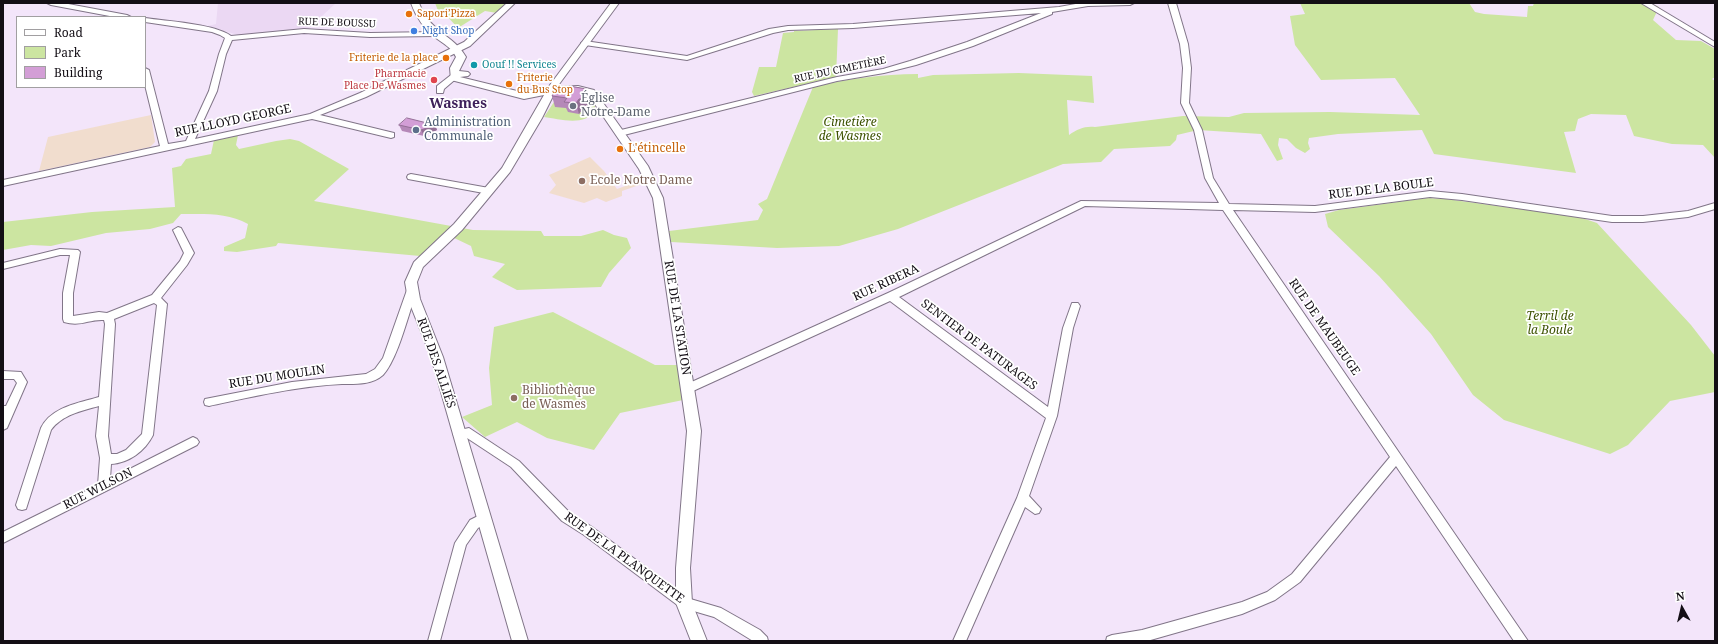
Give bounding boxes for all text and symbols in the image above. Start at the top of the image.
place label: Sapori’Pizza [417,8,475,20]
marker: Sapori’Pizza [404,9,414,19]
legend [16,16,146,88]
street label: RUE DE BOUSSU [298,16,376,30]
text: Road [54,24,83,41]
place label: Night Shop [422,25,474,37]
marker: Night Shop [409,26,419,36]
text: Park [54,44,81,61]
place label: Friterie de la place [349,52,438,64]
marker: Friterie de la place [441,53,451,63]
street label: RUE DU CIMETIÈRE [793,54,887,86]
place label: Oouf !! Services [482,59,556,71]
marker: Oouf !! Services [469,60,479,70]
text: Building [54,64,102,81]
place label: Pharmacie Place De Wasmes [344,68,426,92]
place label: Friterie du Bus Stop [517,72,573,96]
marker: Pharmacie Place De Wasmes [429,75,439,85]
marker: Friterie du Bus Stop [504,79,514,89]
place label: Église Notre-Dame [581,92,650,120]
district label: Wasmes [429,96,487,112]
marker: Église Notre-Dame [568,101,578,111]
street label: RUE LLOYD GEORGE [174,102,292,140]
place label: Administration Communale [424,116,511,144]
park label: Cimetière de Wasmes [819,116,881,144]
marker: Administration Communale [411,125,421,135]
place label: L'étincelle [628,142,686,156]
marker: L'étincelle [615,144,625,154]
place label: Ecole Notre Dame [590,174,692,188]
street label: RUE DE LA BOULE [1328,175,1434,203]
marker: Ecole Notre Dame [577,176,587,186]
street label: RUE DE LA STATION [661,260,693,376]
street label: RUE RIBERA [851,261,921,305]
street label: RUE DE MAUBEUGE [1285,276,1363,378]
street label: SENTIER DE PATURAGES [918,297,1040,393]
park label: Terril de la Boule [1526,310,1574,338]
street label: RUE DES ALLIÉS [414,316,458,410]
street label: RUE DU MOULIN [228,362,326,392]
place label: Bibliothèque de Wasmes [522,384,595,412]
marker: Bibliothèque de Wasmes [509,393,519,403]
street label: RUE WILSON [61,465,135,513]
street label: RUE DE LA PLANQUETTE [561,510,687,606]
north arrow [1662,588,1702,628]
text: N [1675,588,1686,604]

